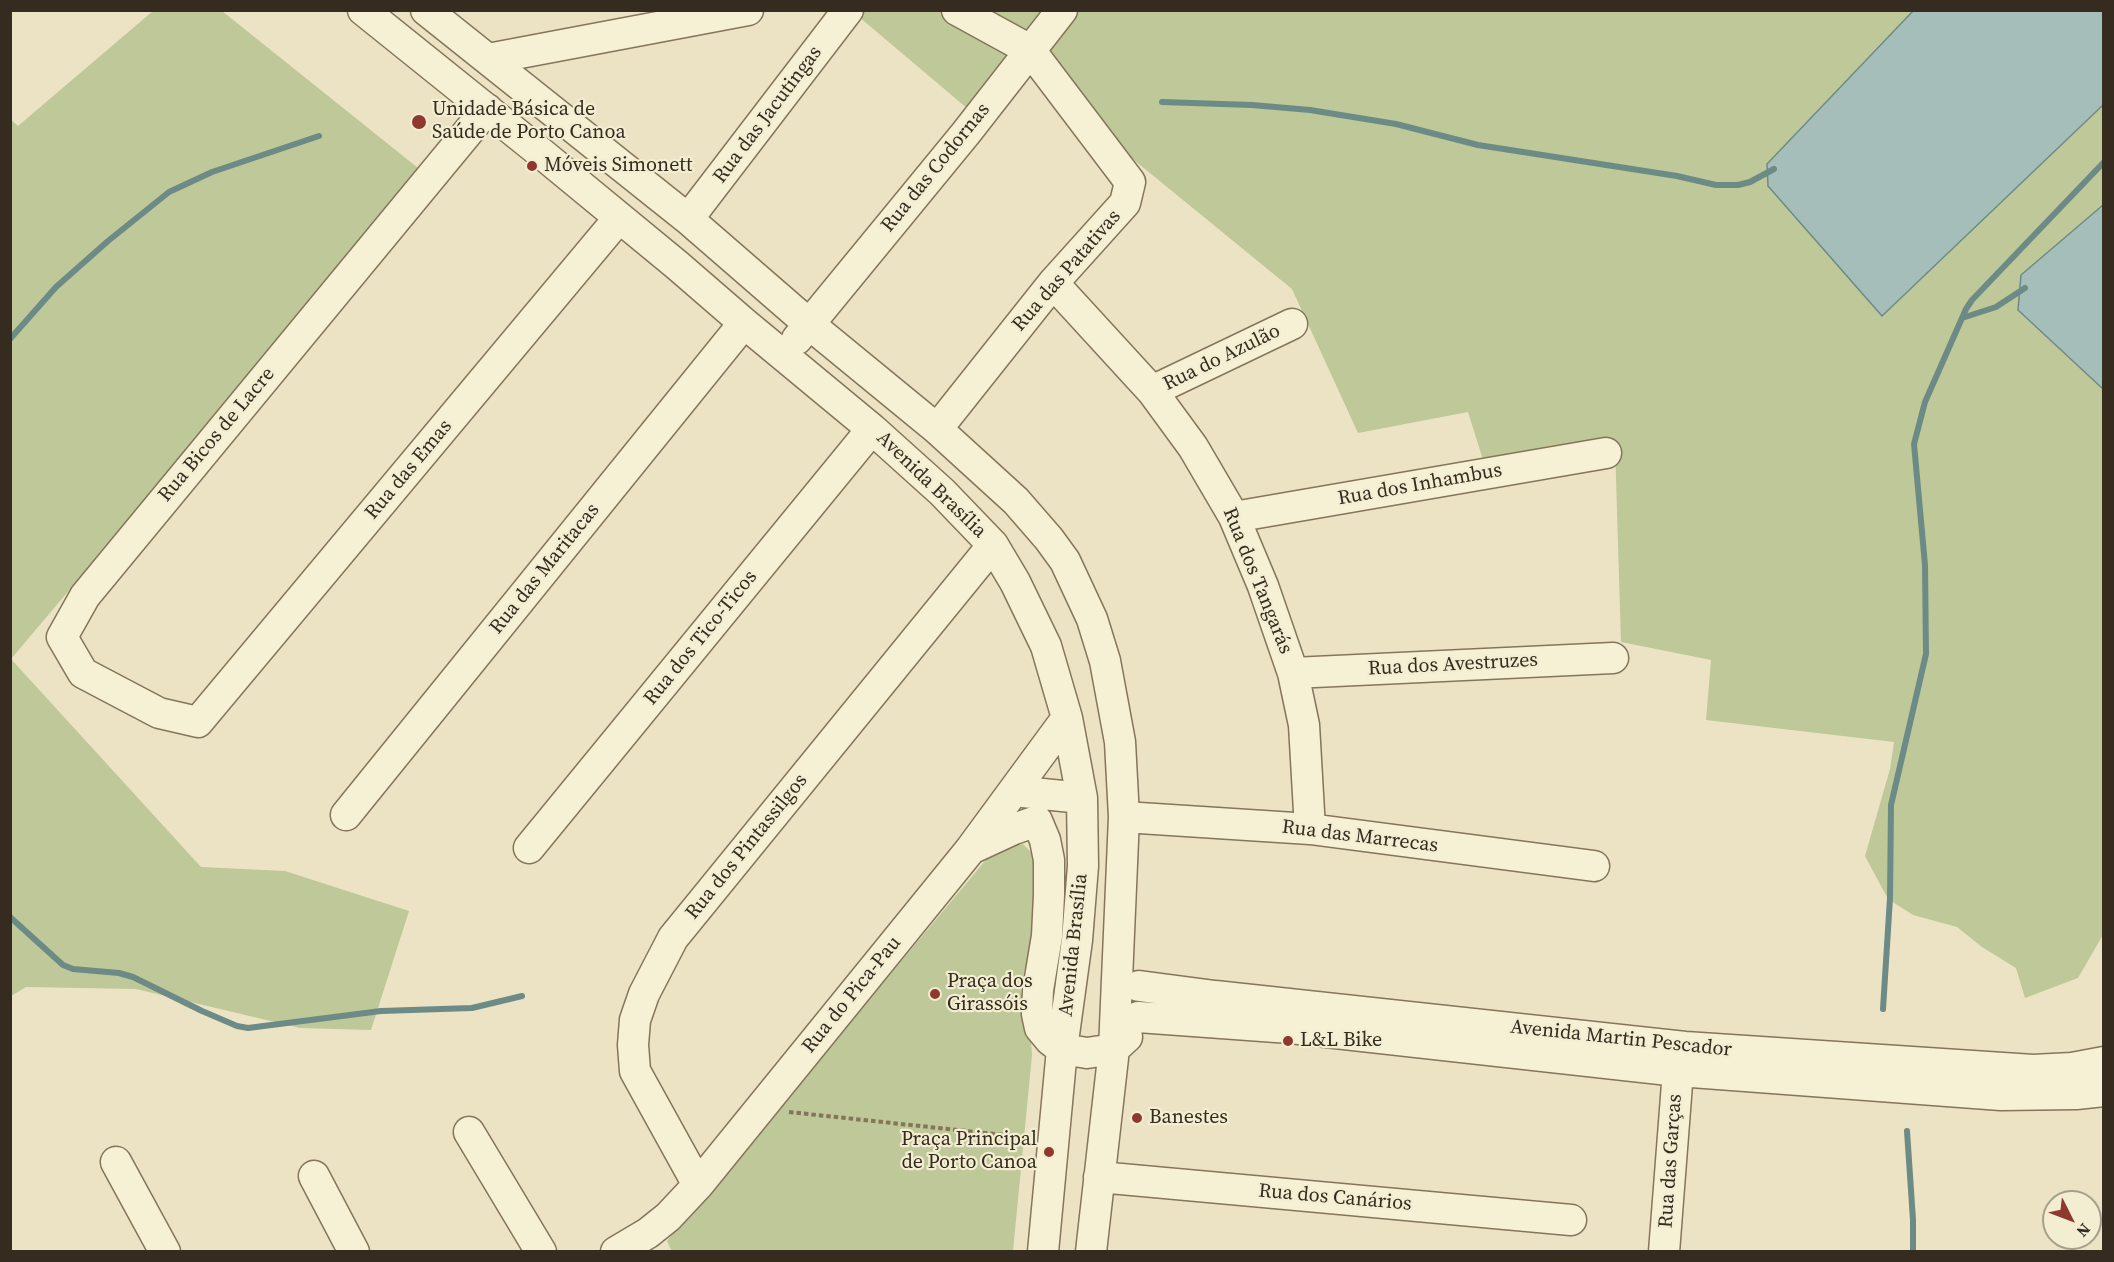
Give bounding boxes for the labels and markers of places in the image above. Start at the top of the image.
place label: Unidade Básica de Saúde de Porto Canoa [432,98,626,145]
marker: Unidade Básica de Saúde de Porto Canoa [410,113,428,131]
place label: Móveis Simonett [544,154,693,178]
marker: Móveis Simonett [525,159,539,173]
place label: Praça dos Girassóis [947,970,1033,1017]
marker: Praça dos Girassóis [928,987,942,1001]
place label: L&L Bike [1300,1029,1382,1053]
marker: L&L Bike [1281,1034,1295,1048]
place label: Banestes [1149,1106,1228,1130]
marker: Banestes [1130,1111,1144,1125]
place label: Praça Principal de Porto Canoa [901,1128,1037,1175]
marker: Praça Principal de Porto Canoa [1042,1145,1056,1159]

